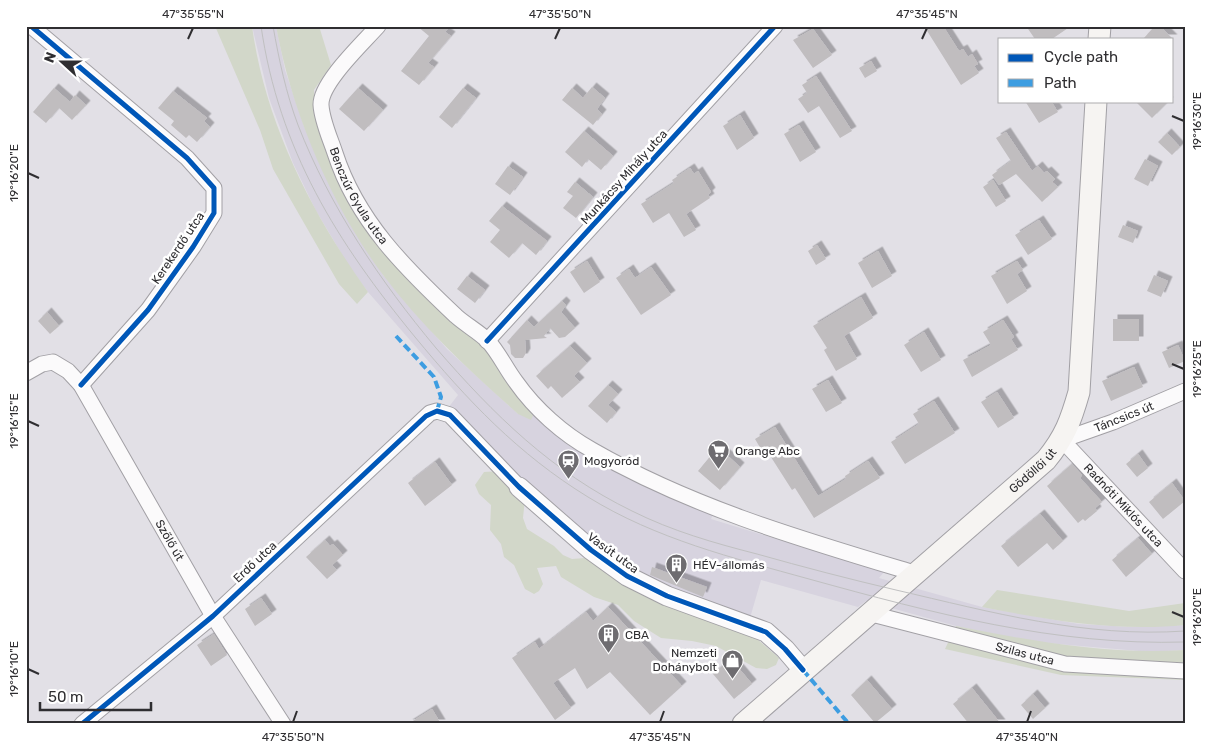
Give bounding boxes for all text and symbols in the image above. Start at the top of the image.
text: 47°35'55"N [162,7,224,21]
text: 47°35'50"N [529,7,591,21]
text: 47°35'45"N [896,7,958,21]
north arrow [38,38,88,88]
legend [998,38,1174,102]
text: Cycle path [1044,48,1118,66]
text: N [41,50,60,65]
text: Path [1044,74,1077,92]
text: 19°16'30"E [1190,92,1204,150]
street label: Munkácsy Mihály utca [578,127,670,227]
text: 19°16'20"E [7,144,21,202]
street label: Benczúr Gyula utca [327,146,391,247]
street label: Kerekerdő utca [149,209,207,287]
text: 19°16'25"E [1190,340,1204,398]
text: 19°16'15"E [7,393,21,449]
street label: Táncsics út [1092,399,1156,435]
supermarket icon: Orange Abc [707,439,731,470]
place label: Orange Abc [735,444,800,458]
street label: Gödöllői út [1006,445,1060,496]
station icon: Mogyoród [556,449,580,480]
place label: Mogyoród [584,454,639,468]
street label: Radnóti Miklós utca [1081,461,1166,550]
street label: Szőlő út [152,517,187,564]
street label: Vasút utca [585,530,641,576]
street label: Erdő utca [231,539,279,585]
building icon: HÉV-állomás [665,553,689,584]
place label: HÉV-állomás [693,558,765,572]
text: 19°16'20"E [1190,588,1204,646]
building icon: CBA [597,623,621,654]
place label: CBA [625,628,649,642]
street label: Szilas utca [994,639,1056,668]
text: 19°16'10"E [7,641,21,697]
place label: Nemzeti Dohánybolt [653,646,717,674]
shop icon: Nemzeti Dohánybolt [721,648,745,679]
scale bar [40,680,151,712]
text: 50 m [48,688,83,706]
text: 47°35'50"N [262,730,324,744]
text: 47°35'45"N [629,730,691,744]
text: 47°35'40"N [996,730,1058,744]

